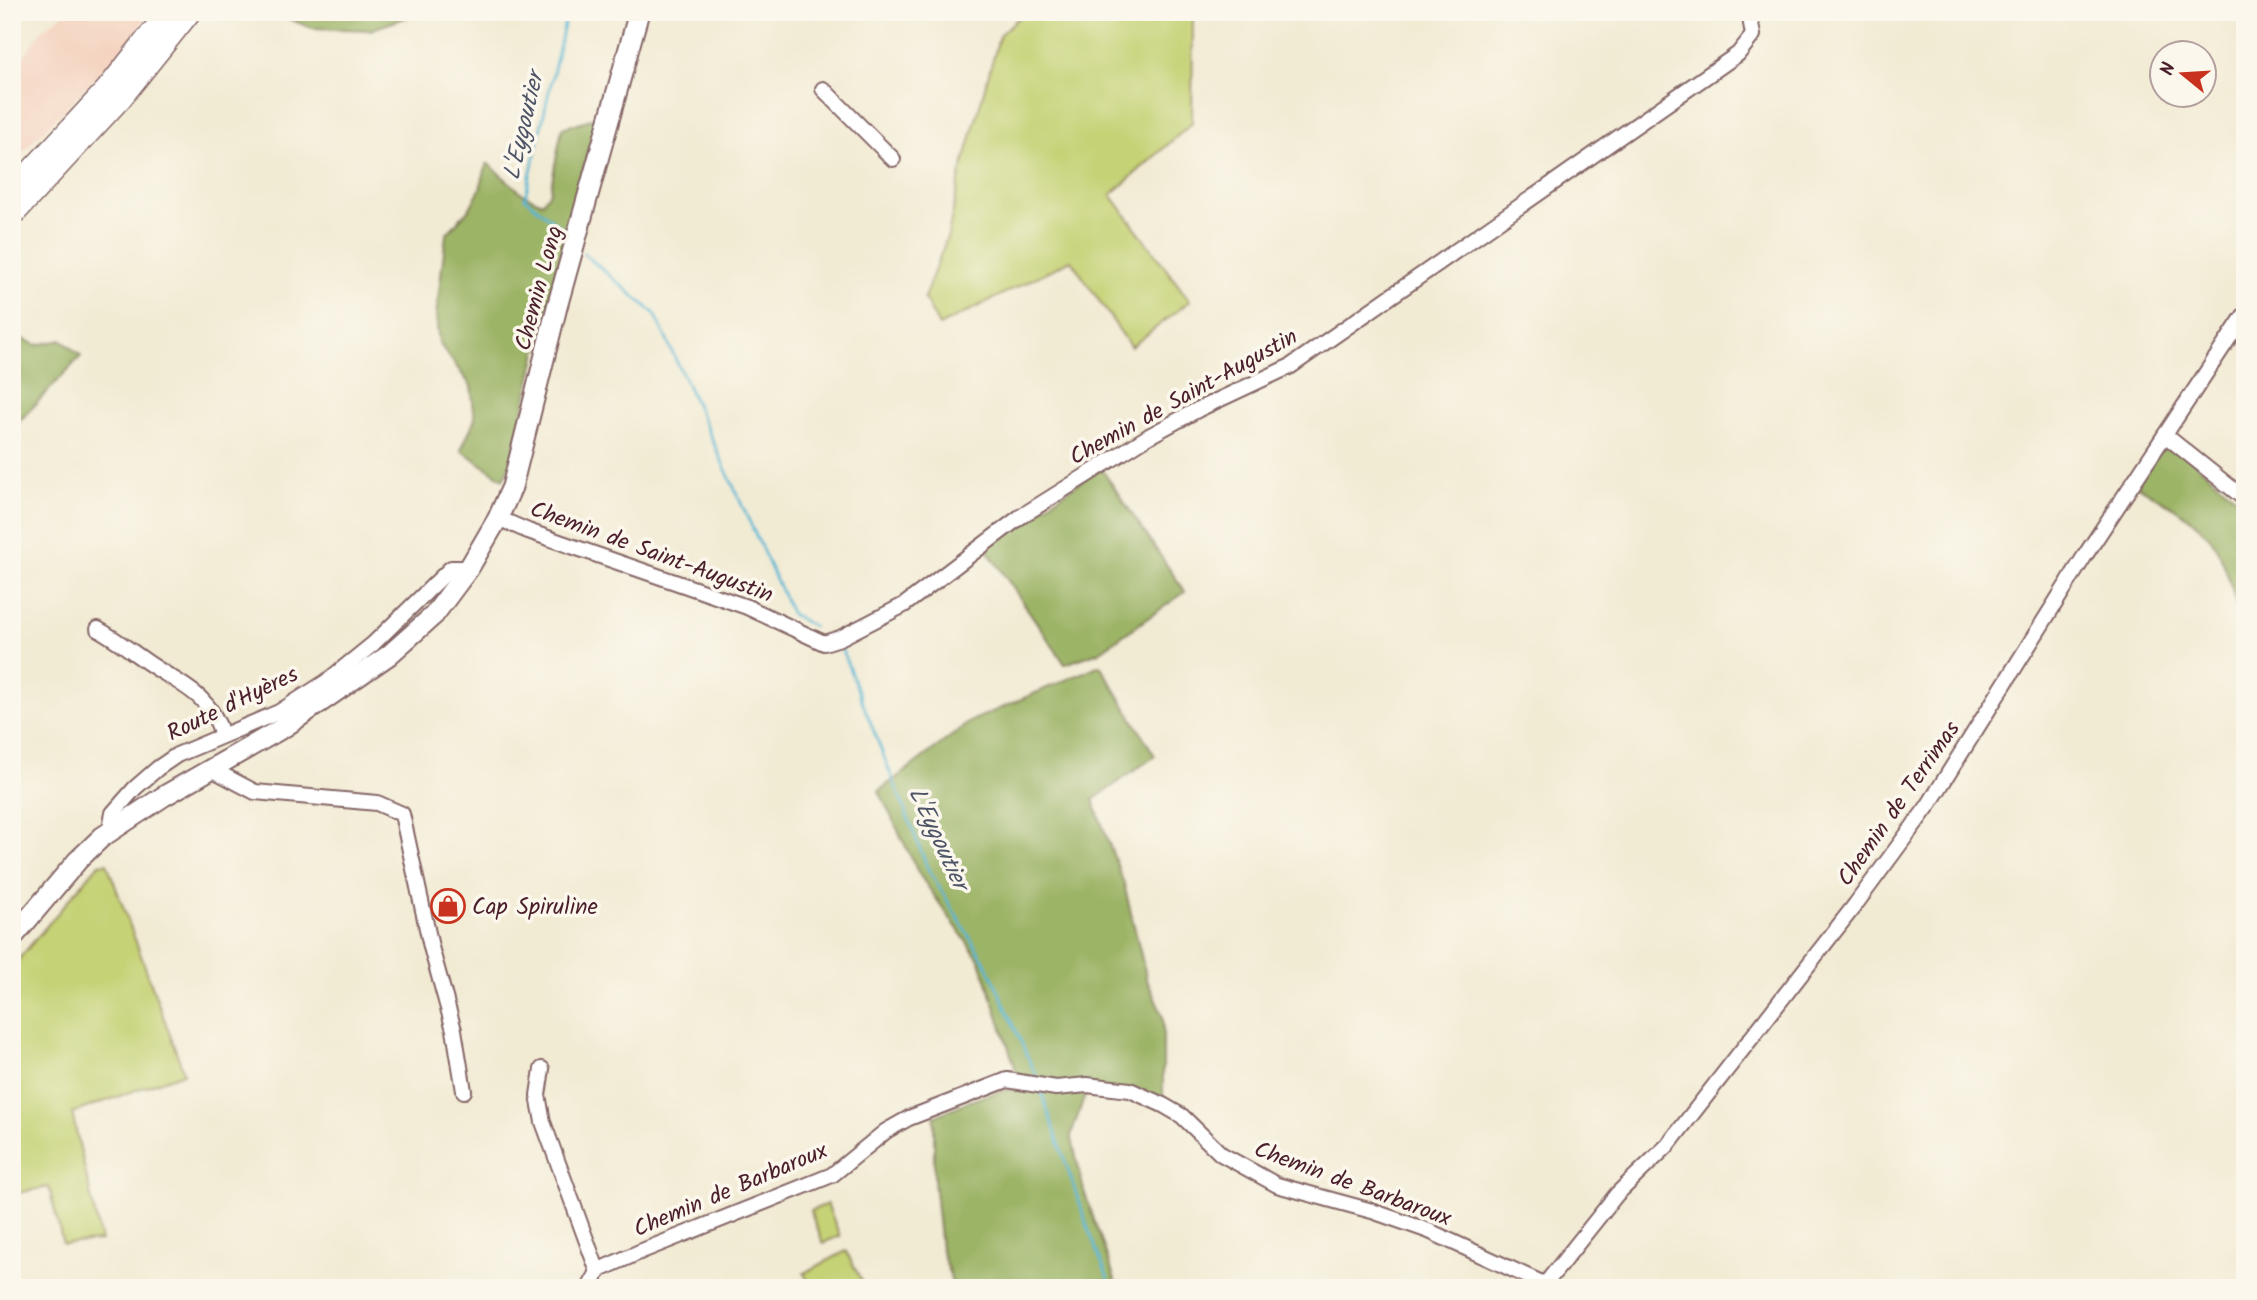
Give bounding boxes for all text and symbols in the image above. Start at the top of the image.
north arrow [2148,38,2218,108]
text: N [2153,59,2185,80]
water label: L'Eygoutier [493,64,557,184]
street label: Chemin Long [506,222,574,355]
street label: Chemin de Saint-Augustin [1063,320,1305,476]
street label: Chemin de Saint-Augustin [525,492,778,614]
street label: Route d'Hyères [161,657,305,752]
street label: Chemin de Terrimas [1829,714,1970,894]
water label: L'Eygoutier [897,781,981,901]
shop icon: Cap Spiruline [429,887,467,925]
place label: Cap Spiruline [472,890,598,926]
street label: Chemin de Barbaroux [1249,1132,1457,1238]
street label: Chemin de Barbaroux [628,1133,834,1248]

